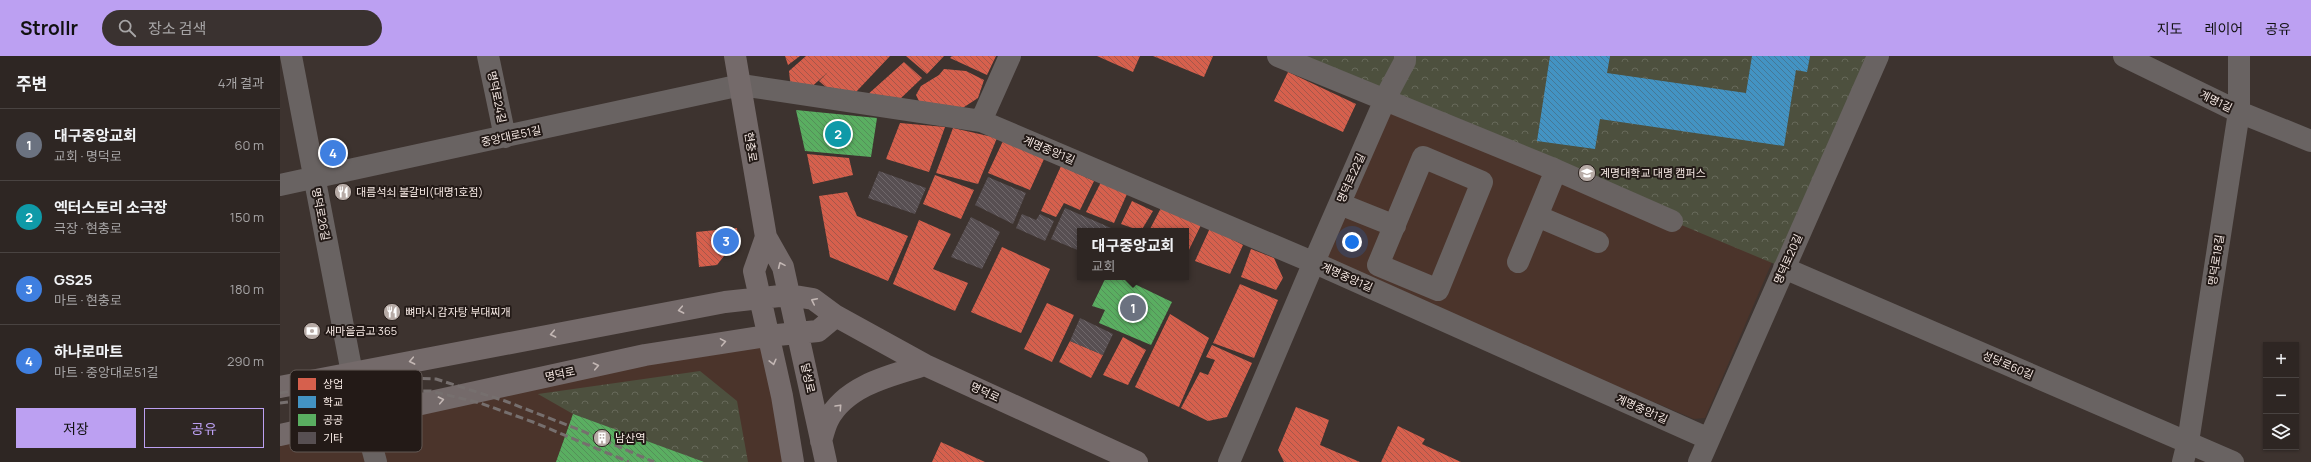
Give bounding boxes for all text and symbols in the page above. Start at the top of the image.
search box [102,10,382,46]
text: Strollr [20,15,78,41]
icon: search [116,17,138,39]
text: 장소 검색 [148,18,206,39]
text: 지도 [2157,19,2183,38]
text: 레이어 [2205,19,2243,38]
text: 공유 [2265,19,2291,38]
street label: 명덕로24길 [485,69,510,124]
text: 주변 [16,72,47,95]
text: 4개 결과 [218,74,264,92]
street label: 계명1길 [2197,86,2235,115]
pin: 2 [825,119,851,149]
street label: 중앙대로51길 [479,122,542,149]
text: 대구중앙교회 [54,125,137,146]
street label: 현충로 [742,131,761,163]
street label: 계명중앙1길 [1021,132,1077,167]
text: 1 [26,136,32,154]
text: 60 m [234,136,264,154]
pin: 4 [320,138,346,168]
text: 교회 · 명덕로 [54,147,122,165]
street label: 명덕로22길 [1333,151,1368,205]
school or university icon: 계명대학교 대명 캠퍼스 [1577,163,1597,183]
place label: 계명대학교 대명 캠퍼스 [1600,165,1706,180]
restaurant icon: 대름석쇠 불갈비(대명1호점) [333,182,353,202]
place label: 대름석쇠 불갈비(대명1호점) [356,184,483,199]
street label: 명덕로26길 [309,186,334,242]
text: 엑터스토리 소극장 [54,197,167,218]
text: 2 [25,208,33,226]
text: 150 m [230,208,264,226]
text: 극장 · 현충로 [54,219,122,237]
pin: 3 [713,226,739,256]
popup [1077,228,1189,280]
street label: 명덕로20길 [1770,231,1805,286]
your location [1342,232,1362,252]
street label: 명덕로18길 [2204,233,2227,286]
text: 대구중앙교회 [1092,235,1174,256]
text: 교회 [1092,257,1116,275]
street label: 계명중앙1길 [1319,259,1375,295]
one-way arrow [778,262,786,269]
text: GS25 [54,269,93,290]
text: 3 [25,280,33,298]
text: 180 m [230,280,264,298]
text: 마트 · 현충로 [54,291,122,309]
pin: 1 [1120,293,1146,323]
one-way arrow [811,298,818,306]
restaurant icon: 뼈마시 감자탕 부대찌개 [382,302,402,322]
place label: 뼈마시 감자탕 부대찌개 [405,304,511,319]
one-way arrow [678,305,684,314]
bank icon: 새마을금고 365 [302,321,322,341]
place label: 새마을금고 365 [325,323,397,338]
one-way arrow [550,330,556,338]
one-way arrow [720,338,726,347]
text: 하나로마트 [54,341,123,362]
map controls [2263,342,2299,450]
button: + [2263,342,2299,378]
street label: 성당로60길 [1980,347,2036,382]
text: 4 [25,352,33,370]
text: 290 m [227,352,264,370]
one-way arrow [409,357,415,365]
one-way arrow [769,359,777,365]
street label: 달성로 [798,361,819,394]
text: 마트 · 중앙대로51길 [54,363,158,381]
street label: 명덕로 [543,363,576,384]
one-way arrow [592,363,599,371]
legend [290,370,422,452]
text: 상업 [323,376,343,391]
street label: 명덕로 [968,378,1002,405]
button: − [2263,378,2299,414]
street label: 계명중앙1길 [1614,391,1670,427]
text: 학교 [323,394,343,409]
one-way arrow [438,396,444,404]
one-way arrow [834,404,842,412]
button: 저장 [16,408,136,448]
button: 공유 [144,408,264,448]
text: 공공 [323,412,343,427]
button: layers [2263,414,2299,450]
building icon: 남산역 [592,428,612,448]
text: 기타 [323,430,343,445]
place label: 남산역 [615,430,645,445]

